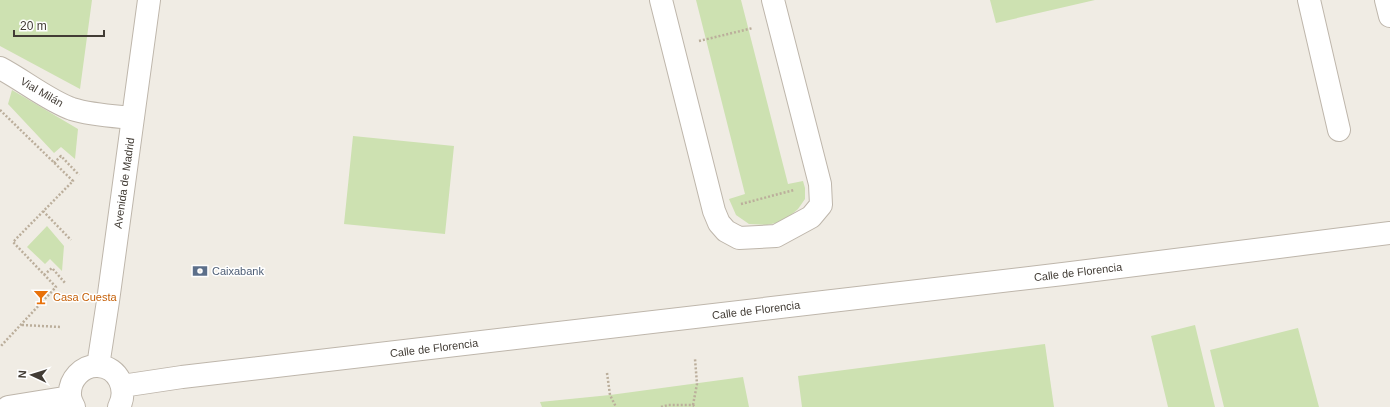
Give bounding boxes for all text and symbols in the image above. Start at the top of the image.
scale bar [14,12,104,38]
text: 20 m [20,19,47,33]
street label: Vial Milán [18,75,66,109]
street label: Avenida de Madrid [112,137,136,229]
street label: Calle de Florencia [1033,261,1124,283]
bank icon: Caixabank [191,262,209,280]
place label: Caixabank [212,265,264,277]
bar icon: Casa Cuesta [32,288,50,306]
place label: Casa Cuesta [53,291,117,303]
street label: Calle de Florencia [711,299,802,321]
street label: Calle de Florencia [389,337,480,359]
north arrow [12,355,52,395]
text: N [16,370,28,379]

